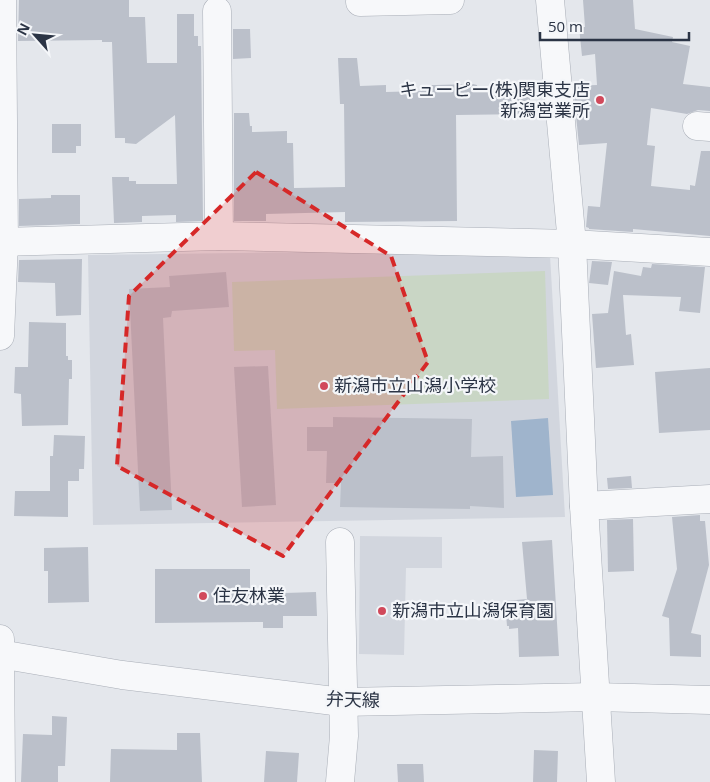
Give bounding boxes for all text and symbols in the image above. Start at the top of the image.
north arrow [10,10,60,60]
scale bar [540,10,689,42]
text: 50 m [548,16,583,36]
text: N [12,19,34,38]
place label: キューピー(株)関東支店 新潟営業所 [399,77,590,122]
marker: キューピー(株)関東支店 新潟営業所 [594,94,606,106]
place label: 新潟市立山潟小学校 [334,373,496,397]
marker: 新潟市立山潟小学校 [318,380,330,392]
place label: 住友林業 [213,583,285,607]
marker: 住友林業 [197,590,209,602]
place label: 新潟市立山潟保育園 [392,598,554,622]
marker: 新潟市立山潟保育園 [376,605,388,617]
street label: 弁天線 [326,686,380,712]

